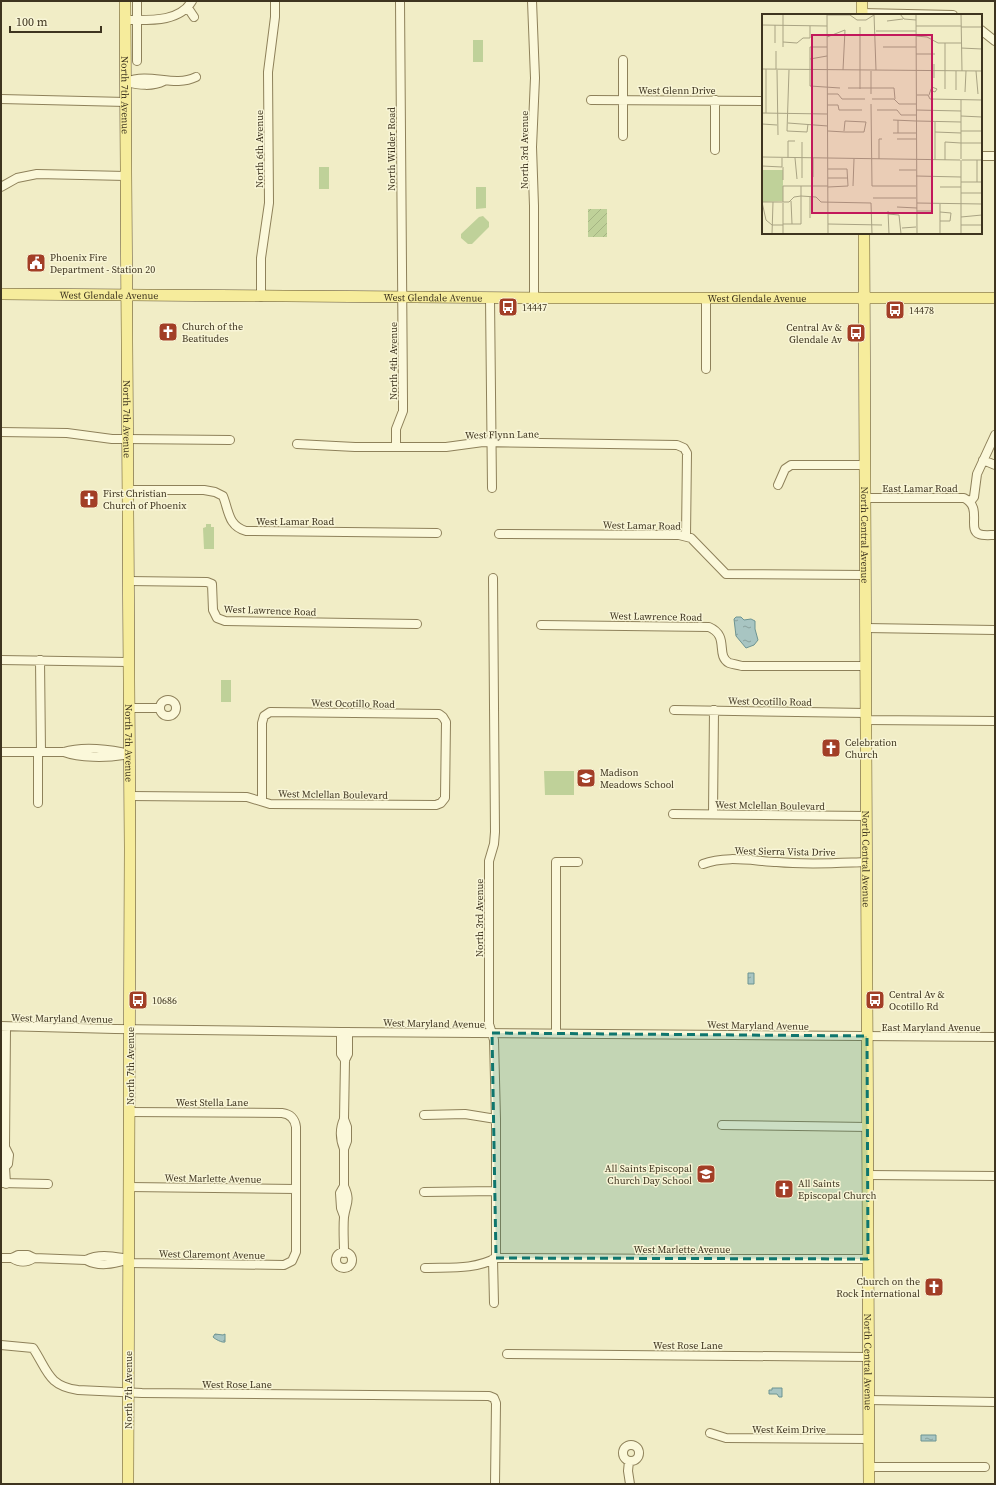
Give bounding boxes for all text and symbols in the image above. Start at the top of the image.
scale bar [10,8,101,34]
text: 100 m [16,14,48,30]
inset map [762,14,982,234]
street label: North 7th Avenue [118,56,132,134]
street label: West Glenn Drive [638,84,716,97]
street label: North Wilder Road [385,107,398,191]
street label: North 6th Avenue [253,110,266,188]
street label: North 3rd Avenue [518,111,531,189]
place label: Phoenix Fire Department - Station 20 [50,251,155,276]
public building icon: Phoenix Fire Department - Station 20 [25,252,47,274]
street label: West Glendale Avenue [59,288,159,302]
street label: West Glendale Avenue [383,291,482,305]
street label: West Glendale Avenue [708,292,806,305]
bus stop icon: 14447 [497,296,519,318]
bus stop icon: 14478 [884,299,906,321]
place label: 14447 [522,301,547,314]
place label: 14478 [909,304,934,317]
place label: Church of the Beatitudes [182,320,243,345]
church icon: Church of the Beatitudes [157,321,179,343]
place label: Central Av & Glendale Av [786,321,842,346]
street label: North 4th Avenue [387,322,400,400]
bus stop icon: Central Av & Glendale Av [845,322,867,344]
street label: North 7th Avenue [120,380,134,458]
street label: West Flynn Lane [465,427,539,442]
street label: East Lamar Road [882,482,958,495]
place label: First Christian Church of Phoenix [103,487,187,512]
street label: North Central Avenue [858,487,871,583]
church icon: First Christian Church of Phoenix [78,488,100,510]
street label: West Lamar Road [256,515,334,528]
street label: West Lamar Road [603,518,682,533]
street label: West Lawrence Road [223,602,317,619]
street label: West Lawrence Road [610,609,703,624]
street label: West Ocotillo Road [728,694,812,709]
street label: West Ocotillo Road [311,696,395,711]
street label: North 7th Avenue [122,704,136,782]
place label: Celebration Church [845,736,897,761]
church icon: Celebration Church [820,737,842,759]
place label: Madison Meadows School [600,766,674,791]
school or university icon: Madison Meadows School [575,767,597,789]
street label: West Mclellan Boulevard [278,787,388,802]
street label: West Mclellan Boulevard [715,798,825,813]
street label: North Central Avenue [859,811,873,907]
street label: West Sierra Vista Drive [734,844,836,859]
street label: North 3rd Avenue [473,879,486,957]
place label: Central Av & Ocotillo Rd [889,988,945,1013]
bus stop icon: 10686 [127,989,149,1011]
bus stop icon: Central Av & Ocotillo Rd [864,989,886,1011]
place label: 10686 [152,994,177,1007]
street label: West Maryland Avenue [11,1011,113,1026]
street label: West Maryland Avenue [383,1016,485,1031]
street label: West Maryland Avenue [707,1018,809,1033]
street label: East Maryland Avenue [882,1021,980,1034]
street label: North 7th Avenue [124,1027,137,1105]
street label: West Stella Lane [176,1096,248,1109]
place label: All Saints Episcopal Church Day School [605,1162,692,1187]
school or university icon: All Saints Episcopal Church Day School [695,1163,717,1185]
street label: West Marlette Avenue [164,1171,262,1186]
place label: All Saints Episcopal Church [798,1177,877,1202]
church icon: All Saints Episcopal Church [773,1178,795,1200]
street label: West Marlette Avenue [634,1243,730,1256]
street label: West Claremont Avenue [159,1247,265,1262]
place label: Church on the Rock International [836,1275,920,1300]
church icon: Church on the Rock International [923,1276,945,1298]
street label: North Central Avenue [861,1314,875,1410]
street label: West Rose Lane [653,1339,723,1352]
street label: North 7th Avenue [122,1351,135,1429]
street label: West Rose Lane [202,1378,272,1391]
street label: West Keim Drive [752,1423,826,1436]

